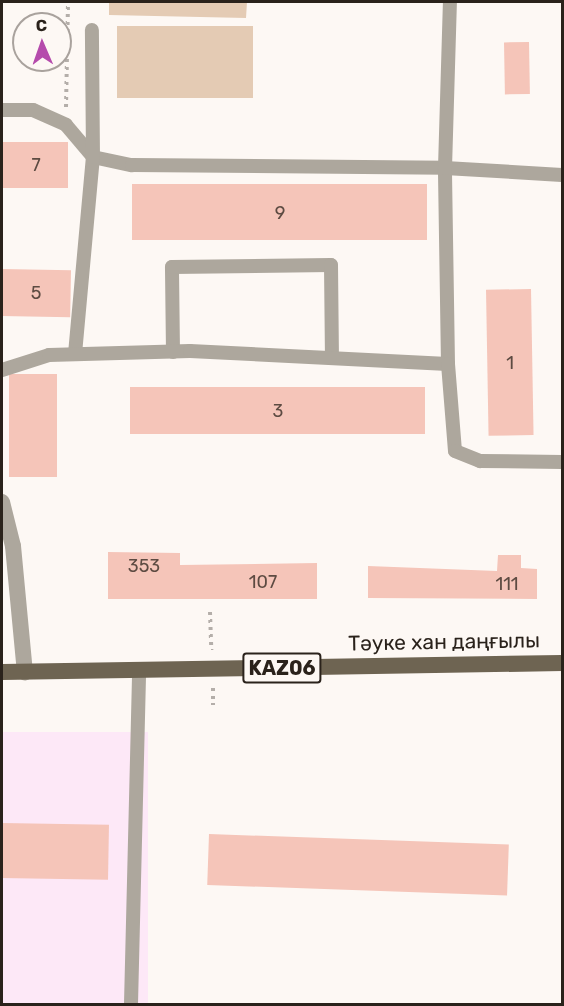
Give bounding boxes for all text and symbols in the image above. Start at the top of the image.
north arrow [12,12,72,72]
text: С [35,16,47,35]
house number: 7 [31,154,41,176]
house number: 9 [275,202,285,224]
house number: 5 [31,282,41,304]
house number: 1 [506,352,514,374]
house number: 3 [273,400,283,422]
house number: 353 [128,555,160,577]
house number: 107 [249,571,277,593]
house number: 111 [495,573,519,595]
street label: Тәуке хан даңғылы [348,628,540,656]
road number: KАZ06 [242,651,322,685]

